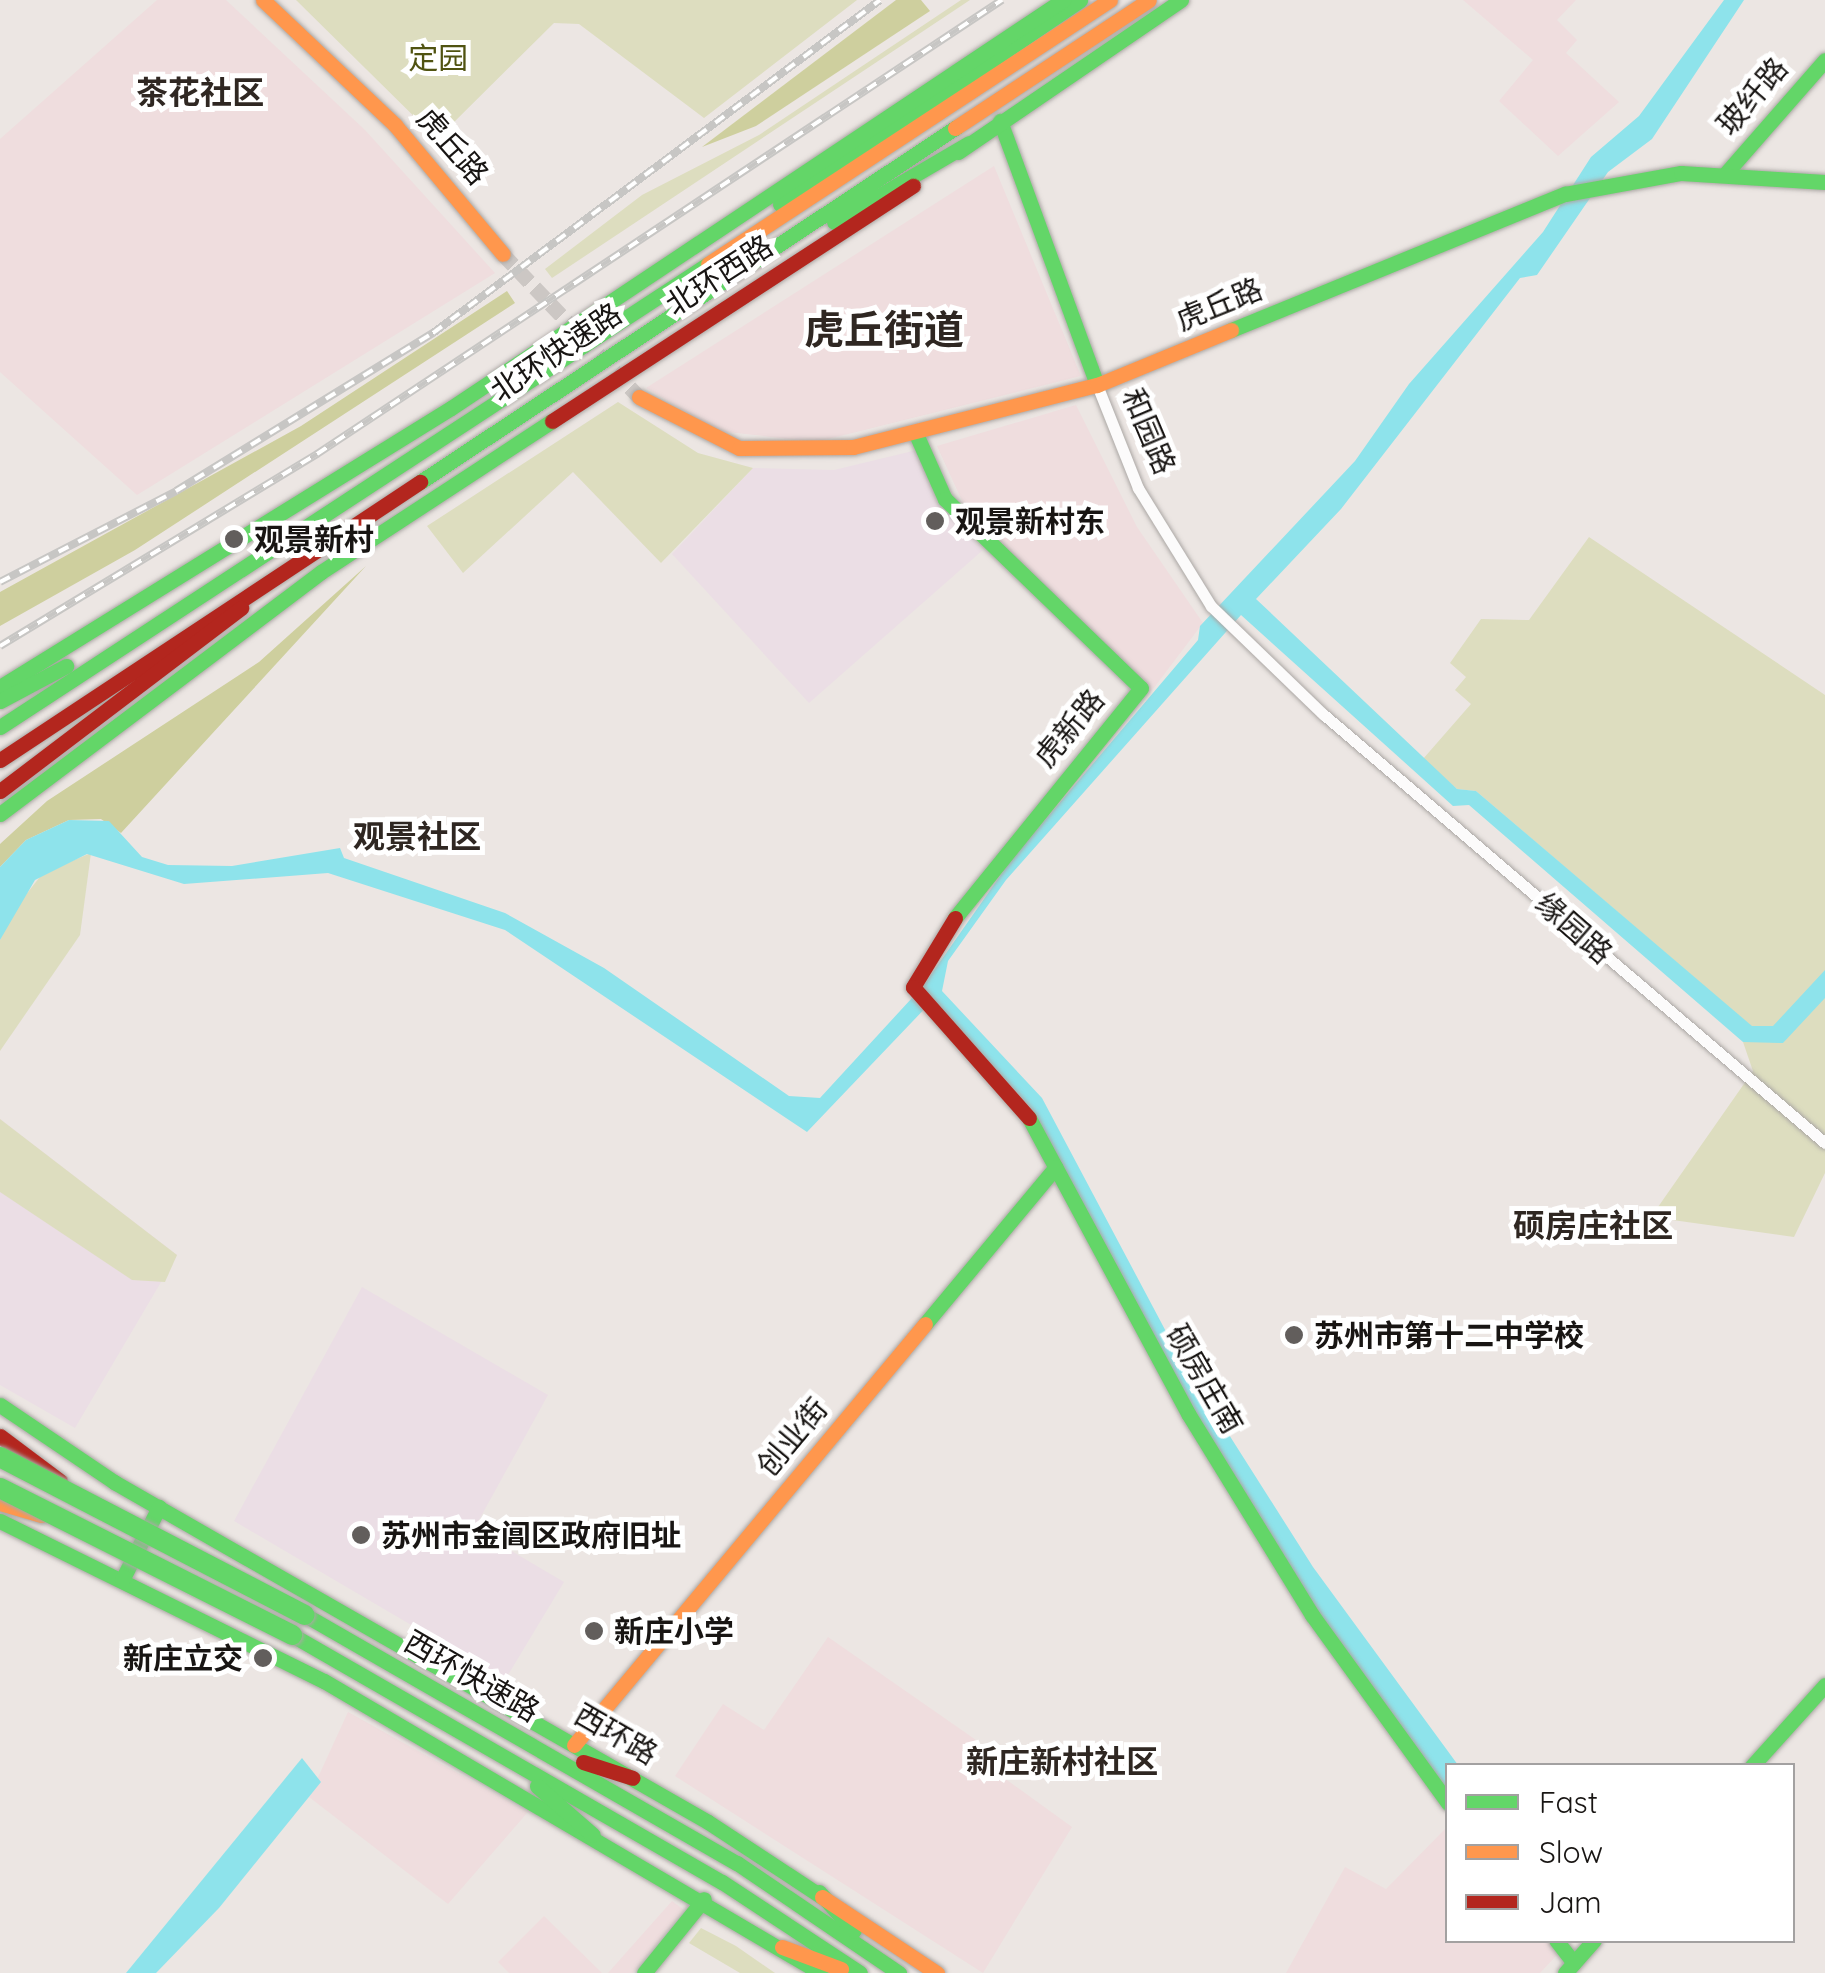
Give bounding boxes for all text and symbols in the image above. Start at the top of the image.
park label: 定园 [408,40,468,76]
street label: 玻纤路 [1709,50,1795,142]
district label: 茶花社区 [136,73,264,111]
street label: 虎丘路 [410,100,496,192]
street label: 北环西路 [659,227,779,323]
street label: 虎丘路 [1171,270,1267,338]
street label: 北环快速路 [484,295,628,409]
district label: 虎丘街道 [804,305,964,353]
street label: 和园路 [1115,383,1183,479]
place label: 观景新村东 [955,503,1105,539]
marker: 观景新村东 [924,510,946,532]
place label: 观景新村 [254,521,374,557]
marker: 观景新村 [223,528,245,550]
street label: 虎新路 [1026,682,1112,774]
district label: 观景社区 [353,817,481,855]
street label: 缘园路 [1528,885,1620,971]
district label: 硕房庄社区 [1513,1206,1673,1244]
place label: 苏州市第十二中学校 [1314,1317,1584,1353]
street label: 硕房庄南 [1159,1318,1251,1440]
marker: 苏州市第十二中学校 [1283,1324,1305,1346]
street label: 创业街 [749,1391,835,1483]
place label: 苏州市金阊区政府旧址 [381,1517,681,1553]
marker: 苏州市金阊区政府旧址 [350,1524,372,1546]
place label: 新庄小学 [614,1613,734,1649]
marker: 新庄小学 [583,1620,605,1642]
street label: 西环快速路 [398,1623,546,1729]
place label: 新庄立交 [123,1640,243,1676]
marker: 新庄立交 [252,1647,274,1669]
street label: 西环路 [568,1696,664,1772]
district label: 新庄新村社区 [966,1742,1158,1780]
legend [1445,1763,1795,1943]
text: Fast [1539,1783,1598,1821]
text: Slow [1539,1833,1603,1871]
text: Jam [1539,1883,1602,1921]

